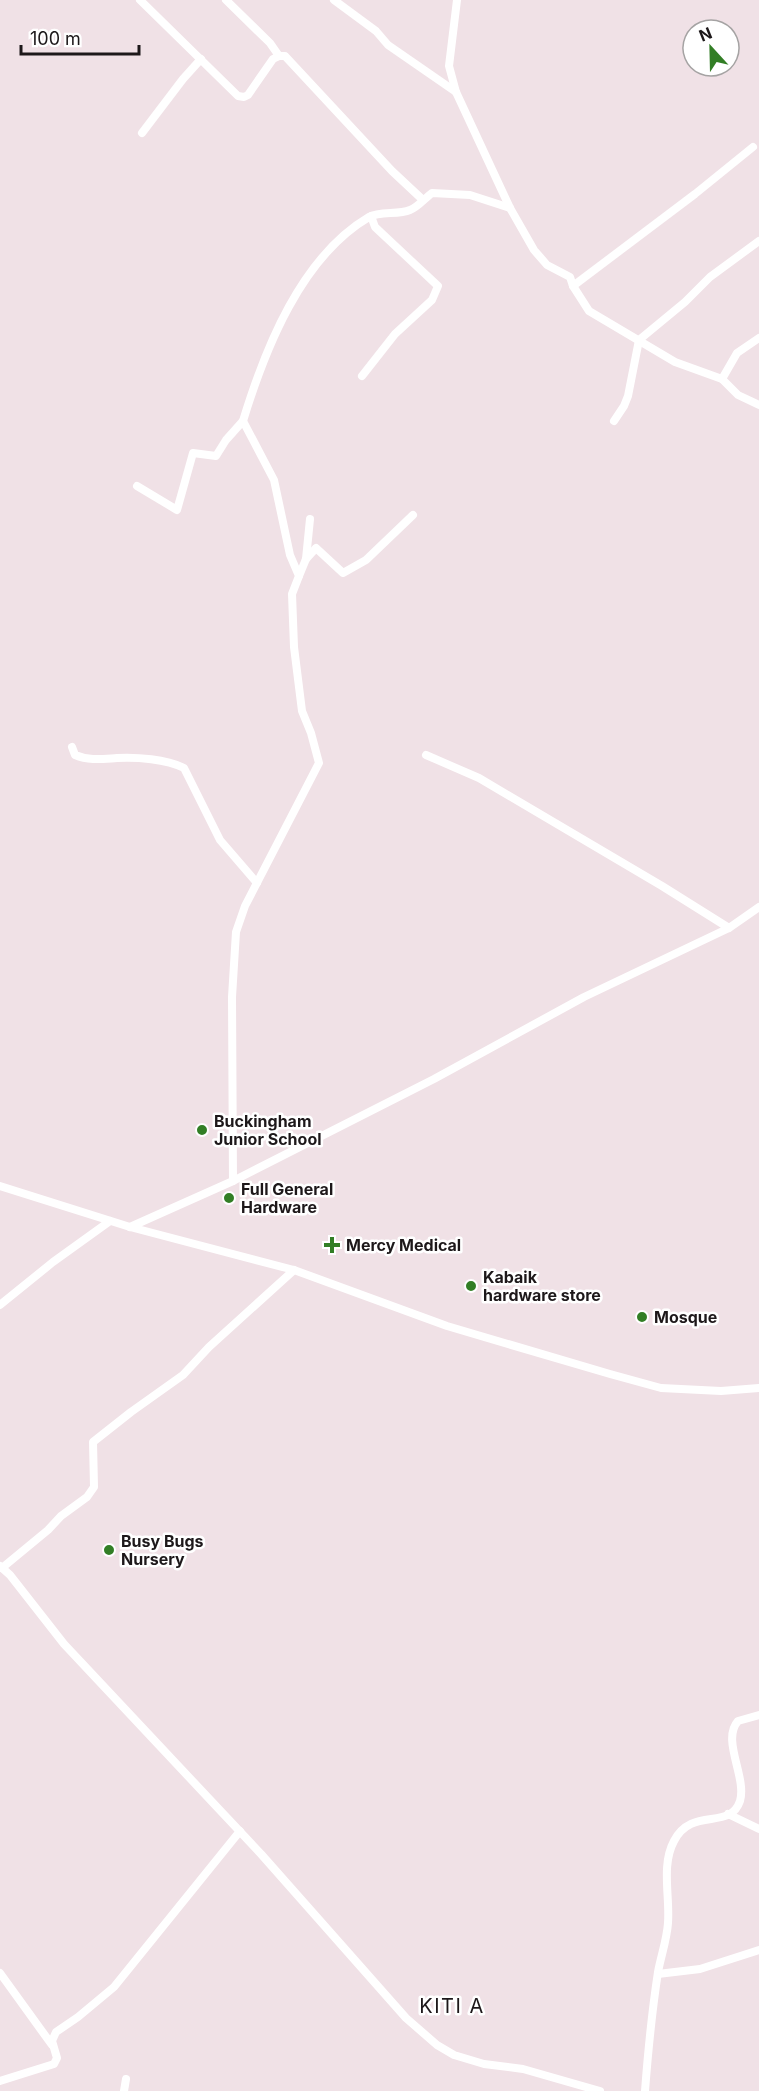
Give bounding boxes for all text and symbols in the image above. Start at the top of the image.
scale bar [21,18,140,56]
north arrow [681,18,741,78]
text: N [696,23,715,46]
text: 100 m [30,28,81,49]
place label: Buckingham Junior School [214,1111,322,1149]
marker: Buckingham Junior School [195,1123,209,1137]
place label: Full General Hardware [241,1179,333,1217]
marker: Full General Hardware [222,1191,236,1205]
place label: Mercy Medical [346,1235,461,1255]
marker: Mercy Medical [323,1236,341,1254]
place label: Kabaik hardware store [483,1267,601,1305]
marker: Kabaik hardware store [464,1279,478,1293]
place label: Mosque [654,1307,717,1327]
marker: Mosque [635,1310,649,1324]
place label: Busy Bugs Nursery [121,1531,204,1569]
marker: Busy Bugs Nursery [102,1543,116,1557]
district label: KITI A [419,1994,485,2018]

